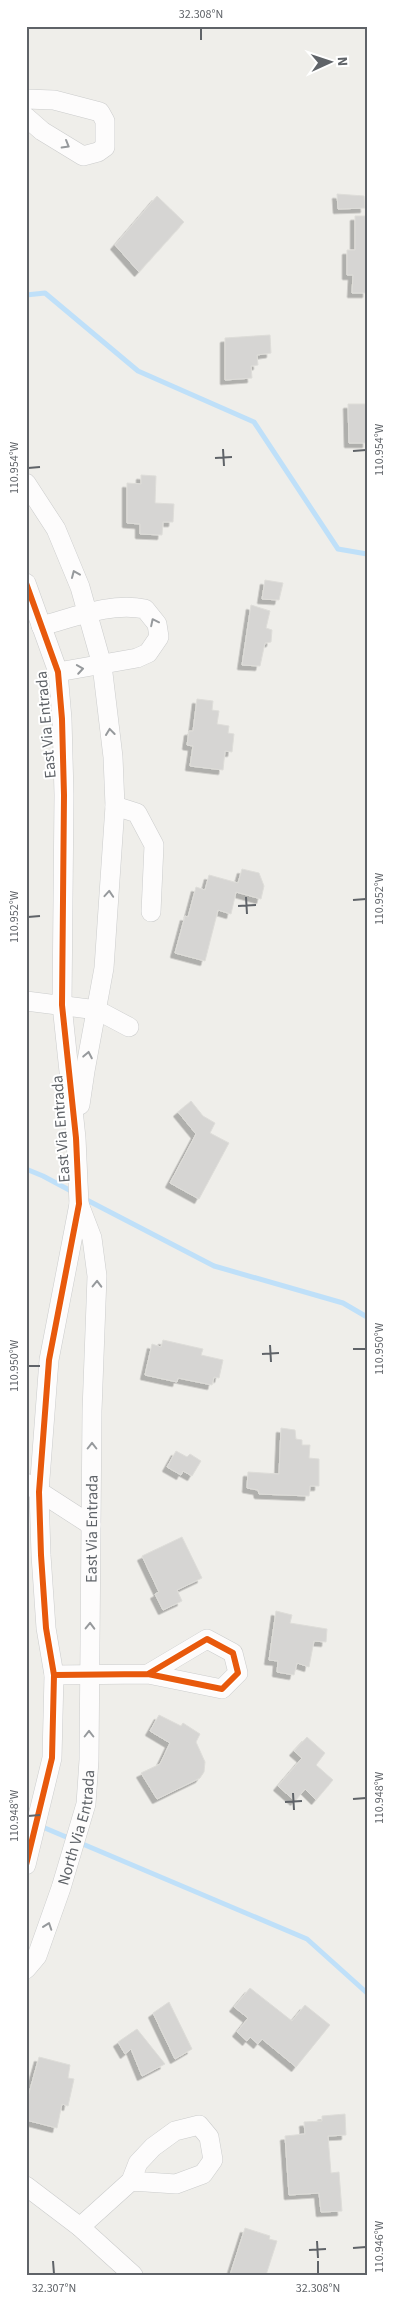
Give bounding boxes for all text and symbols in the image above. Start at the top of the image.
text: 32.308°N [179,6,223,23]
north arrow [306,38,356,88]
text: N [332,56,352,67]
one-way arrow [60,139,69,149]
text: 110.954°W [371,423,388,476]
text: 110.954°W [6,441,23,494]
one-way arrow [70,570,81,579]
one-way arrow [151,618,161,627]
one-way arrow [76,664,84,674]
street label: East Via Entrada [30,670,62,780]
one-way arrow [105,728,116,736]
text: 110.952°W [371,872,388,925]
text: 110.952°W [6,890,23,943]
one-way arrow [103,890,114,898]
one-way arrow [82,1051,92,1060]
street label: East Via Entrada [46,1074,76,1183]
one-way arrow [92,1280,102,1288]
text: 110.950°W [371,1322,388,1375]
text: 110.950°W [6,1339,23,1392]
one-way arrow [87,1442,97,1450]
street label: East Via Entrada [81,1475,103,1583]
one-way arrow [85,1622,95,1630]
one-way arrow [84,1730,94,1738]
street label: North Via Entrada [52,1769,100,1888]
text: 110.948°W [371,1771,388,1824]
text: 110.948°W [6,1789,23,1842]
one-way arrow [42,1922,52,1930]
text: 110.946°W [371,2220,388,2273]
text: 32.307°N [32,2280,76,2297]
text: 32.308°N [296,2280,340,2297]

